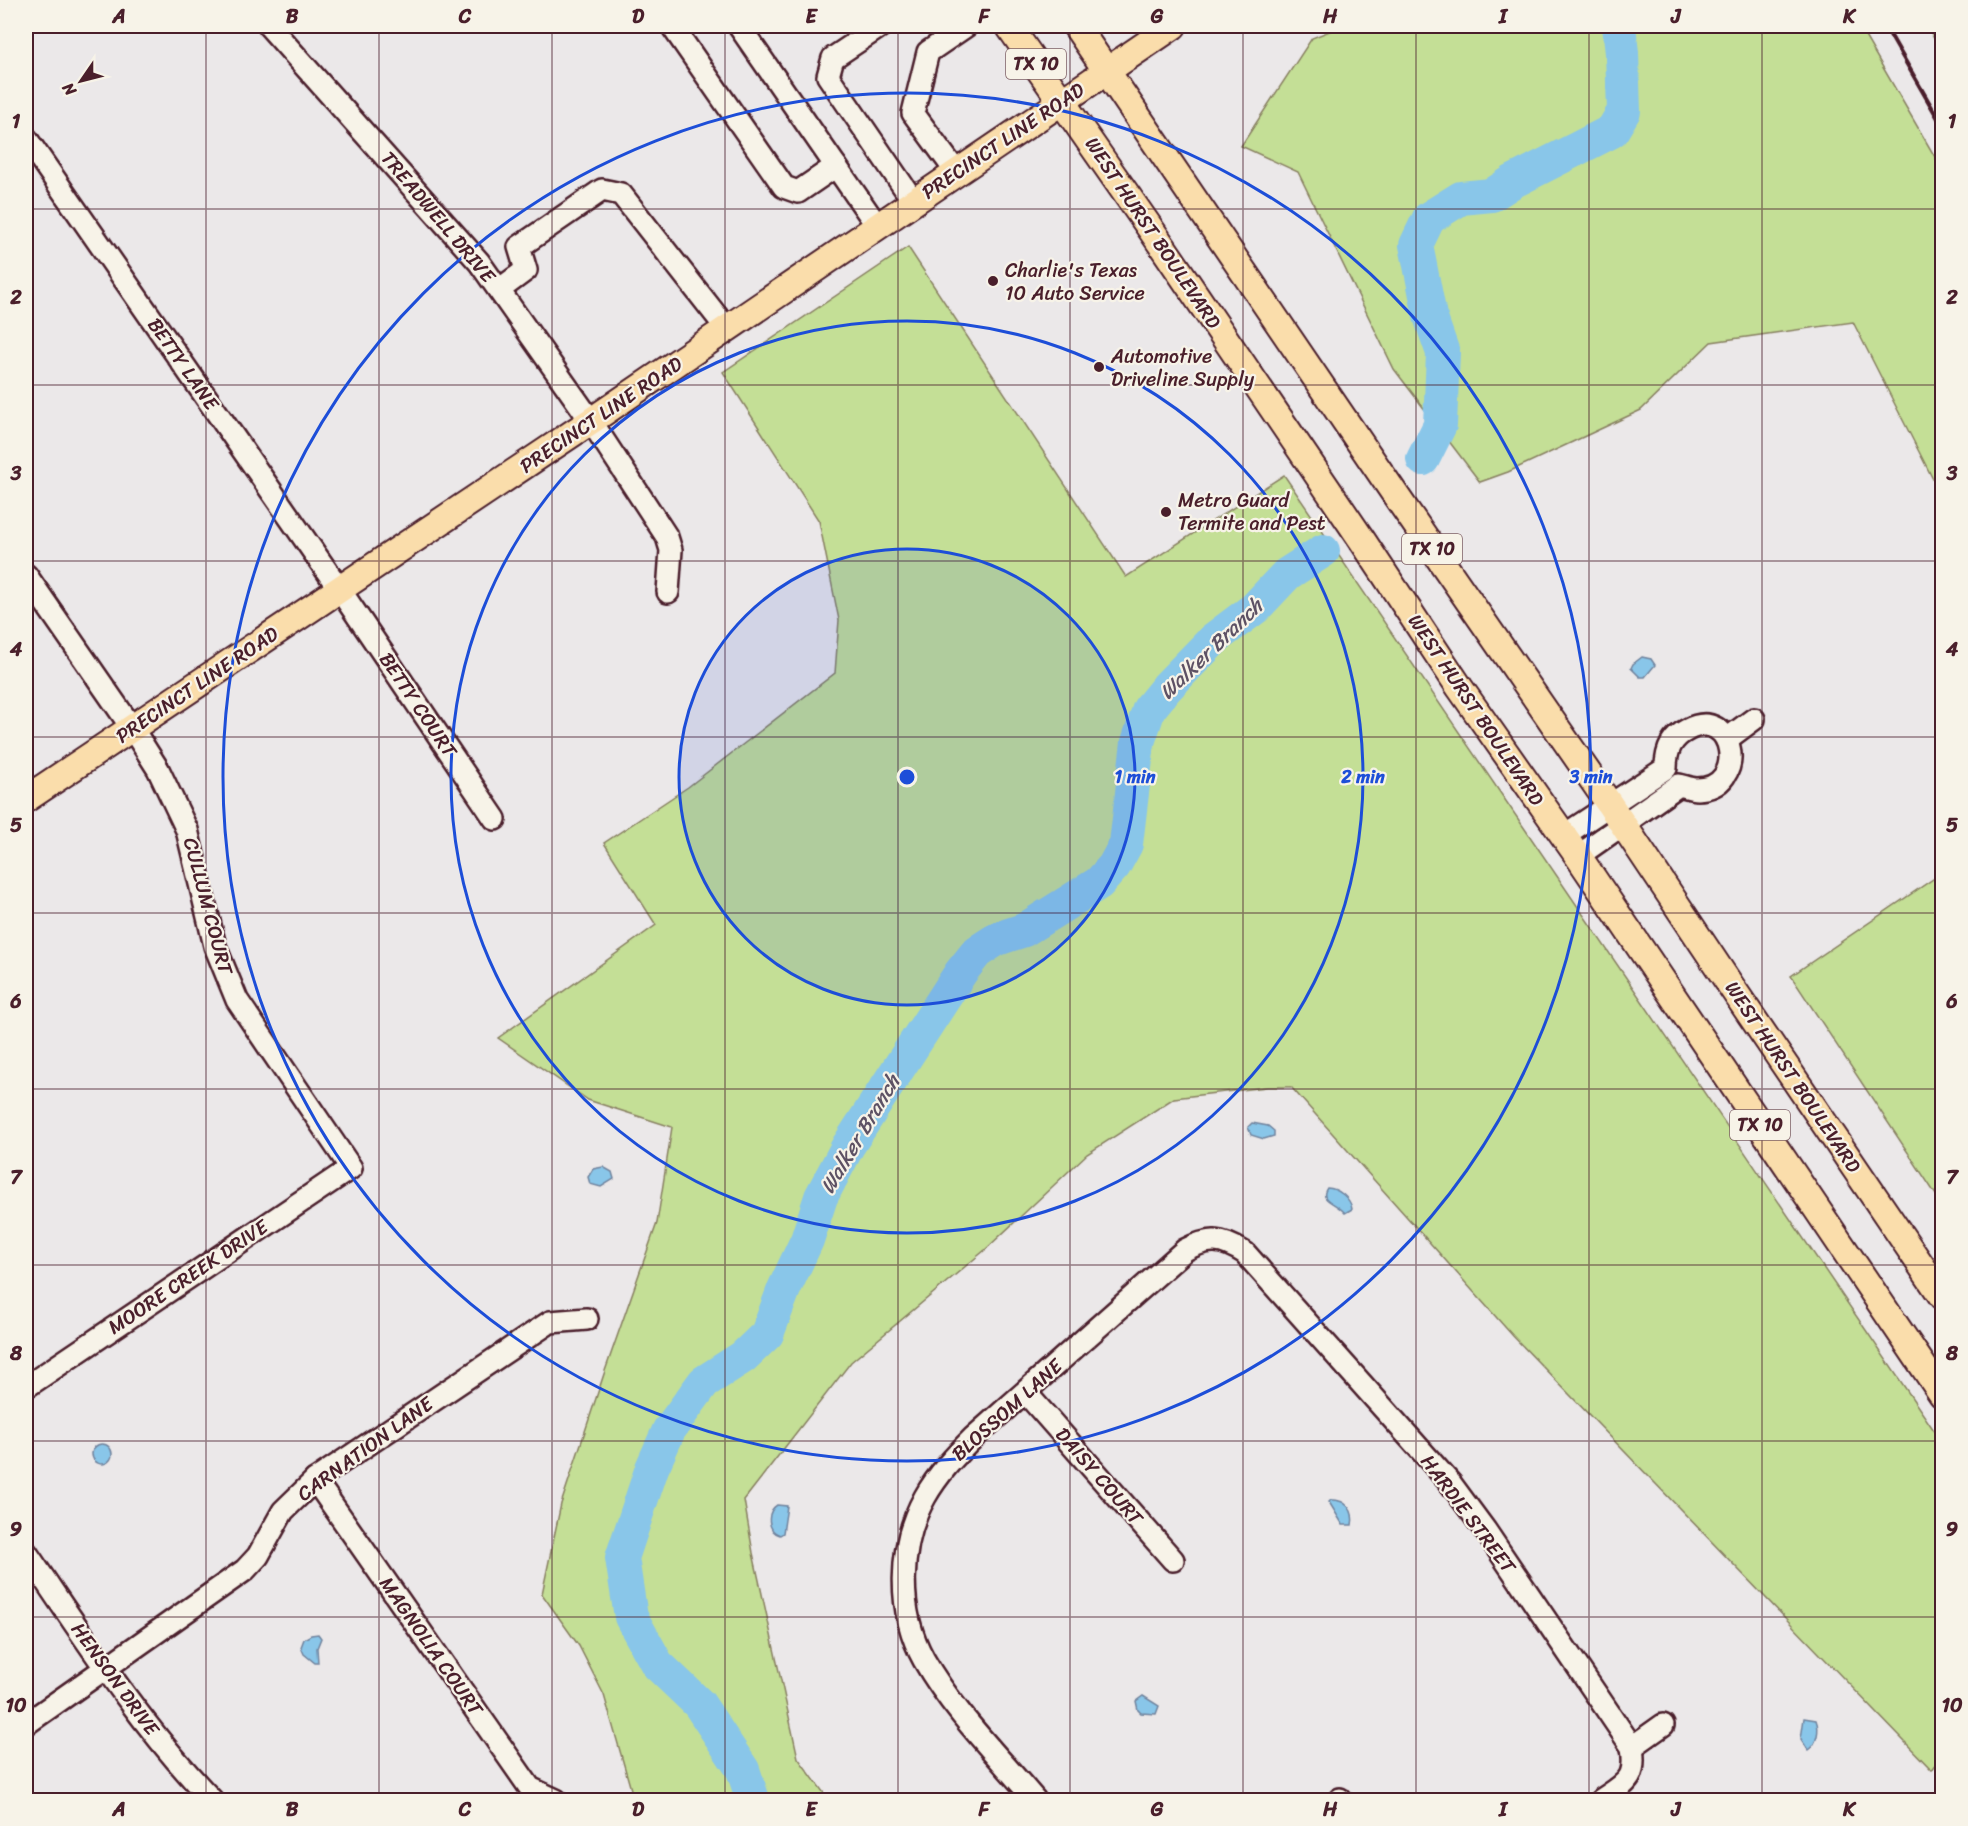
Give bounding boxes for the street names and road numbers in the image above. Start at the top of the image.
road number: TX 10 [1006,49,1066,79]
street label: PRECINCT LINE ROAD [914,73,1092,209]
street label: WEST HURST BOULEVARD [1075,130,1231,336]
street label: TREADWELL DRIVE [372,143,505,293]
street label: BETTY LANE [138,310,229,419]
street label: PRECINCT LINE ROAD [512,347,690,483]
road number: TX 10 [1402,534,1462,564]
street label: WEST HURST BOULEVARD [1398,607,1554,813]
street label: PRECINCT LINE ROAD [108,617,286,753]
street label: BETTY COURT [370,645,467,766]
street label: CULLUM COURT [173,834,244,980]
street label: WEST HURST BOULEVARD [1715,974,1871,1180]
road number: TX 10 [1730,1110,1790,1140]
street label: MOORE CREEK DRIVE [100,1209,277,1344]
street label: BLOSSOM LANE [943,1349,1072,1470]
street label: CARNATION LANE [289,1386,442,1511]
street label: DAISY COURT [1046,1419,1153,1534]
street label: HARDIE STREET [1411,1447,1526,1583]
street label: MAGNOLIA COURT [370,1569,493,1725]
street label: HENSON DRIVE [62,1615,170,1745]

